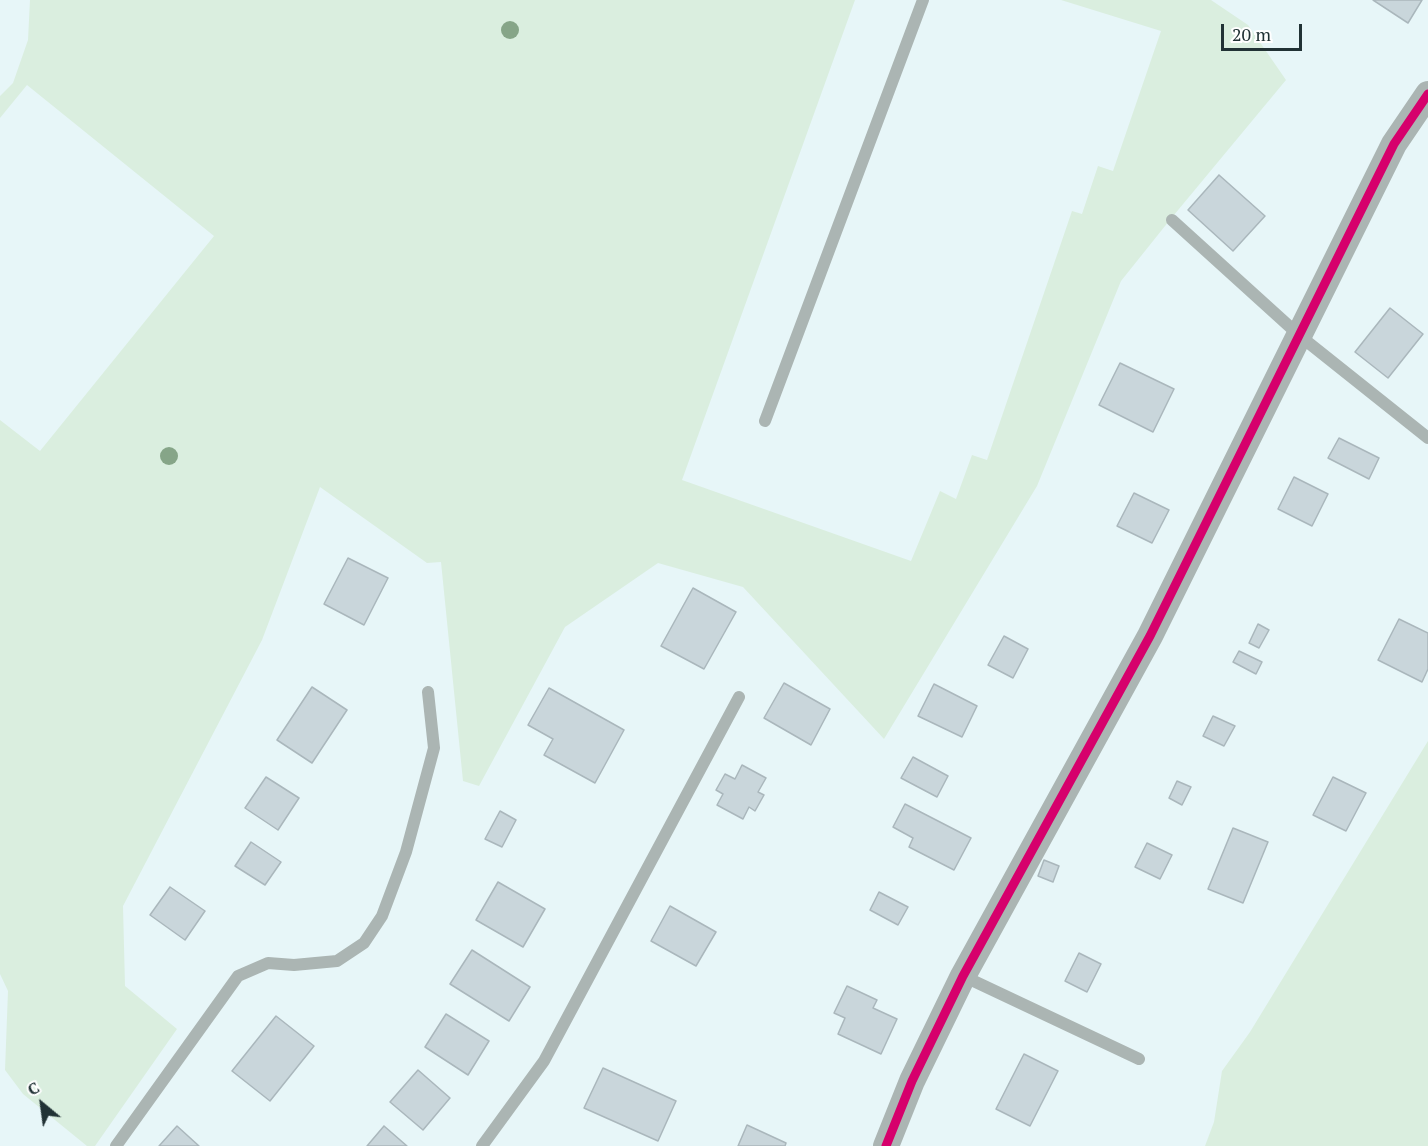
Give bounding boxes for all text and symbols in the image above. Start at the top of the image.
scale bar [1224,12,1305,50]
text: 20 m [1232,22,1271,46]
north arrow [12,1074,72,1134]
text: С [23,1076,43,1100]

